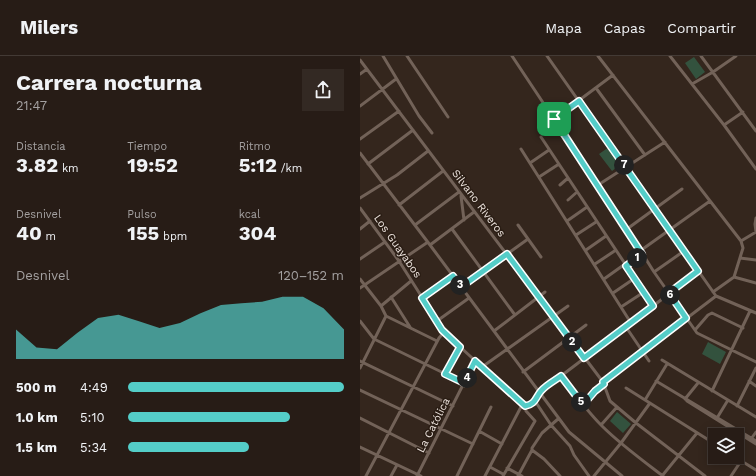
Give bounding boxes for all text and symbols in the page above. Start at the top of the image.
text: Milers [20,16,78,39]
text: Mapa [545,20,582,36]
text: Capas [604,20,645,36]
text: Compartir [667,20,736,36]
button: share [302,69,344,111]
text: Carrera nocturna [16,70,202,95]
text: 21:47 [16,98,47,113]
pin [537,102,571,136]
icon: arrive [543,108,565,130]
text: Distancia [16,140,66,153]
text: Tiempo [127,140,167,153]
text: Ritmo [239,140,271,153]
text: 3.82 [16,153,58,177]
text: 19:52 [127,153,178,177]
text: 5:12 [239,153,277,177]
pin: 7 [614,155,634,175]
text: 7 [621,158,627,171]
text: km [58,162,79,175]
text: /km [277,162,302,175]
street label: Silvano Riveros [449,167,508,240]
text: Desnivel [16,208,61,221]
text: Pulso [127,208,157,221]
text: kcal [239,208,260,221]
street label: Los Guayabos [371,212,424,281]
text: 40 [16,221,42,245]
text: 155 [127,221,159,245]
text: 304 [239,221,276,245]
text: m [42,230,56,243]
text: bpm [159,230,187,243]
pin: 1 [627,248,647,268]
text: 1 [635,251,639,264]
text: Desnivel [16,268,69,283]
text: 120–152 m [278,268,344,283]
pin: 3 [450,275,470,295]
text: 3 [457,278,463,291]
pin: 6 [660,285,680,305]
text: 6 [667,288,673,301]
pin: 2 [562,332,582,352]
text: 2 [569,335,575,348]
pin: 4 [457,368,477,388]
text: 4 [463,371,471,384]
text: 500 m [16,380,56,395]
text: 4:49 [80,380,108,395]
pin: 5 [571,392,591,412]
text: 5 [578,395,584,408]
street label: La Católica [414,396,453,455]
text: 1.0 km [16,410,58,425]
text: 5:10 [80,410,105,425]
map controls [708,428,744,464]
button: layers [708,428,744,464]
text: 1.5 km [16,440,57,455]
text: 5:34 [80,440,107,455]

